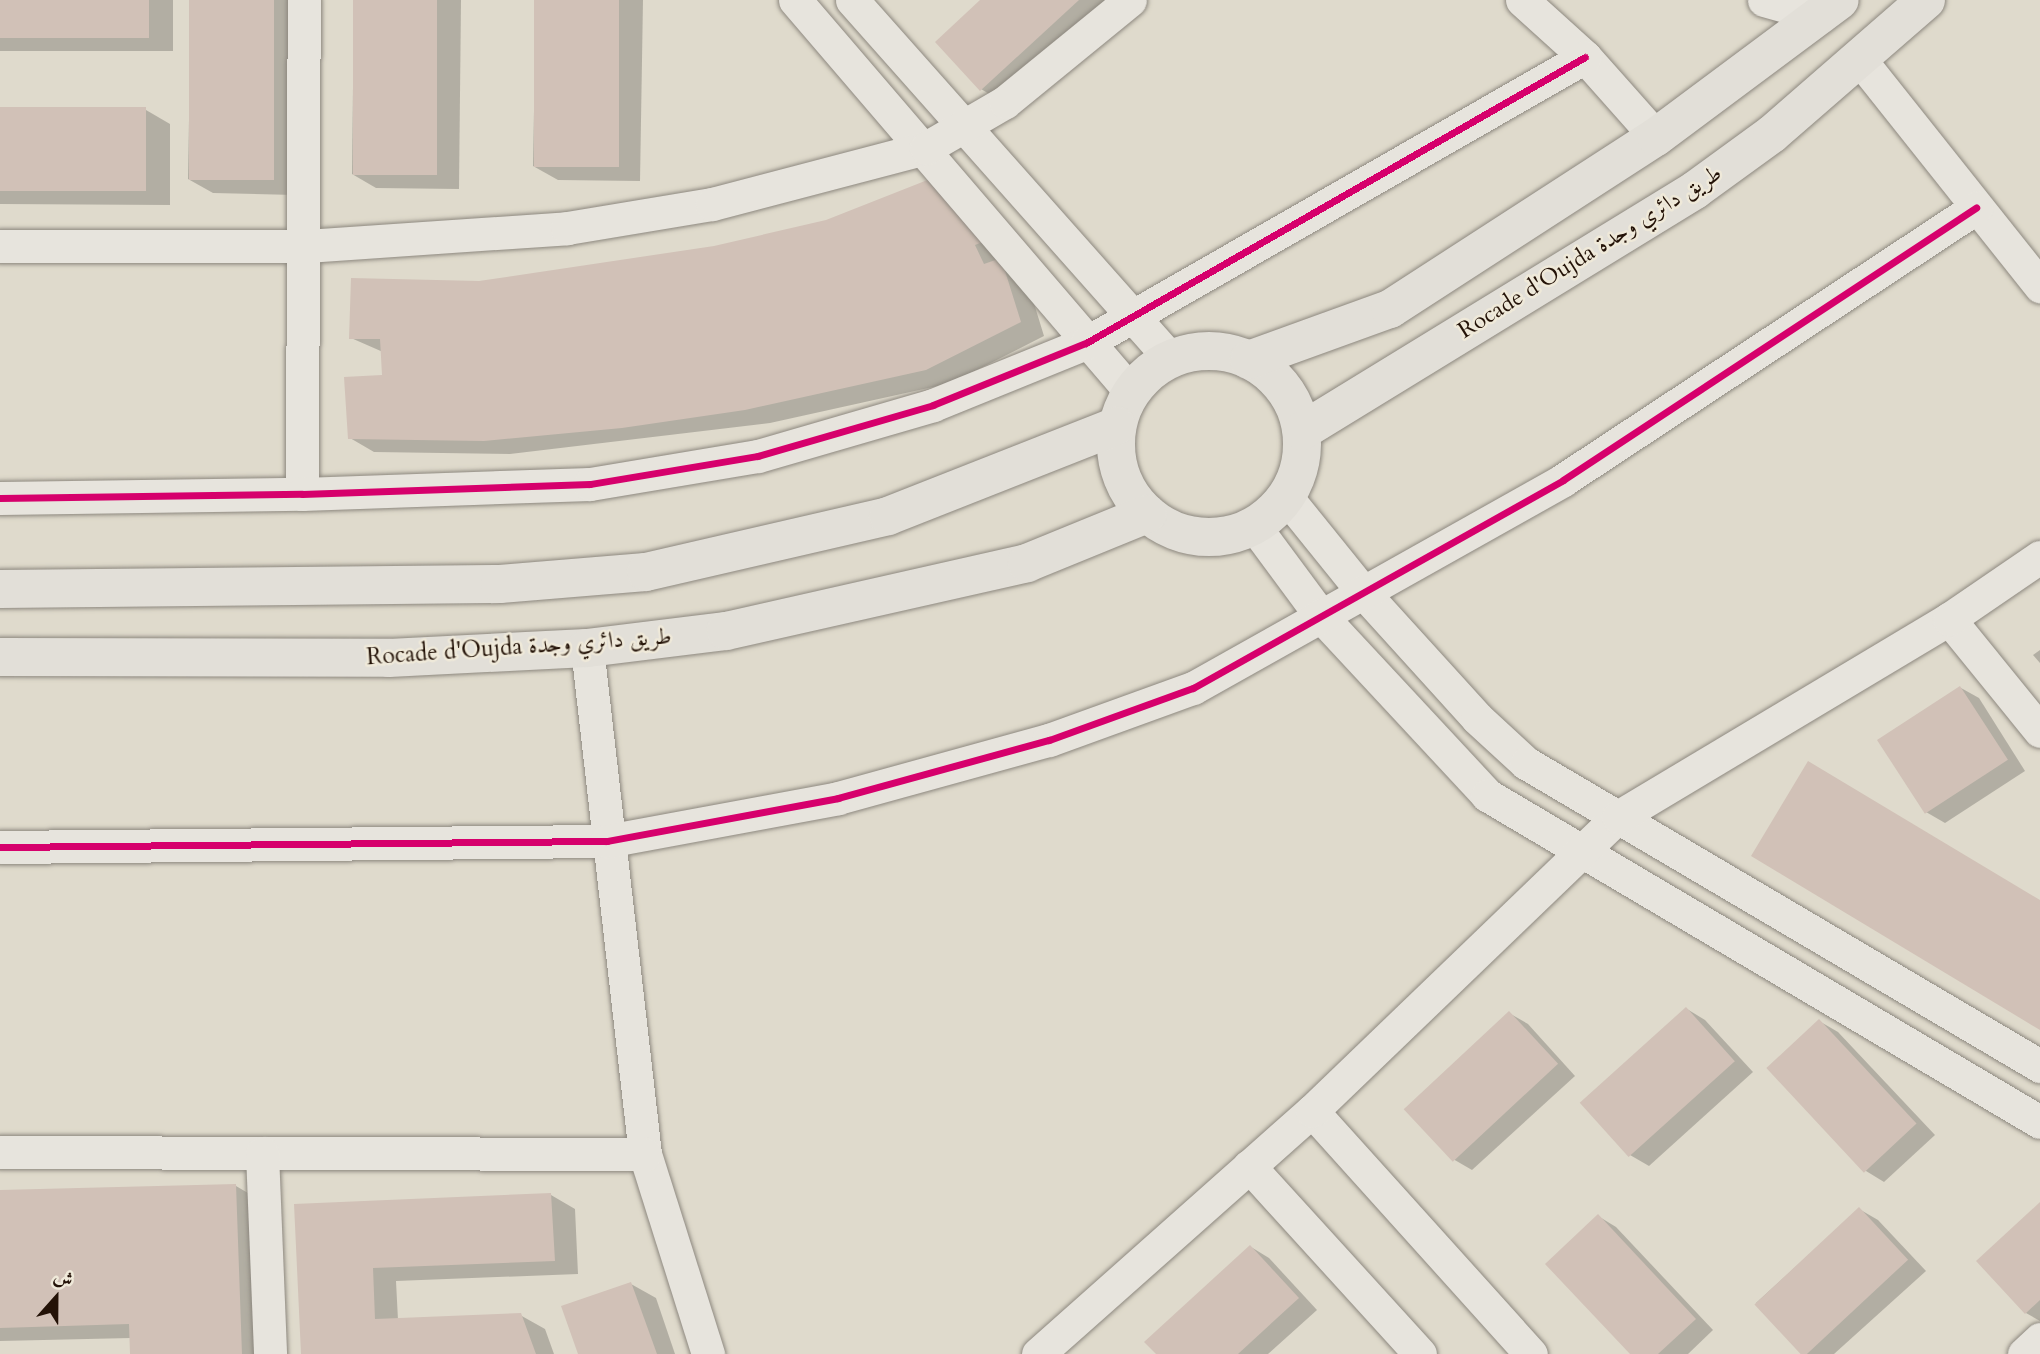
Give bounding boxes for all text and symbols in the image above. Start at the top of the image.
street label: Rocade d'Oujda طريق دائري وجدة [1453,159,1727,345]
street label: Rocade d'Oujda طريق دائري وجدة [366,623,672,671]
north arrow [21,1263,91,1333]
text: ش [50,1263,77,1294]

